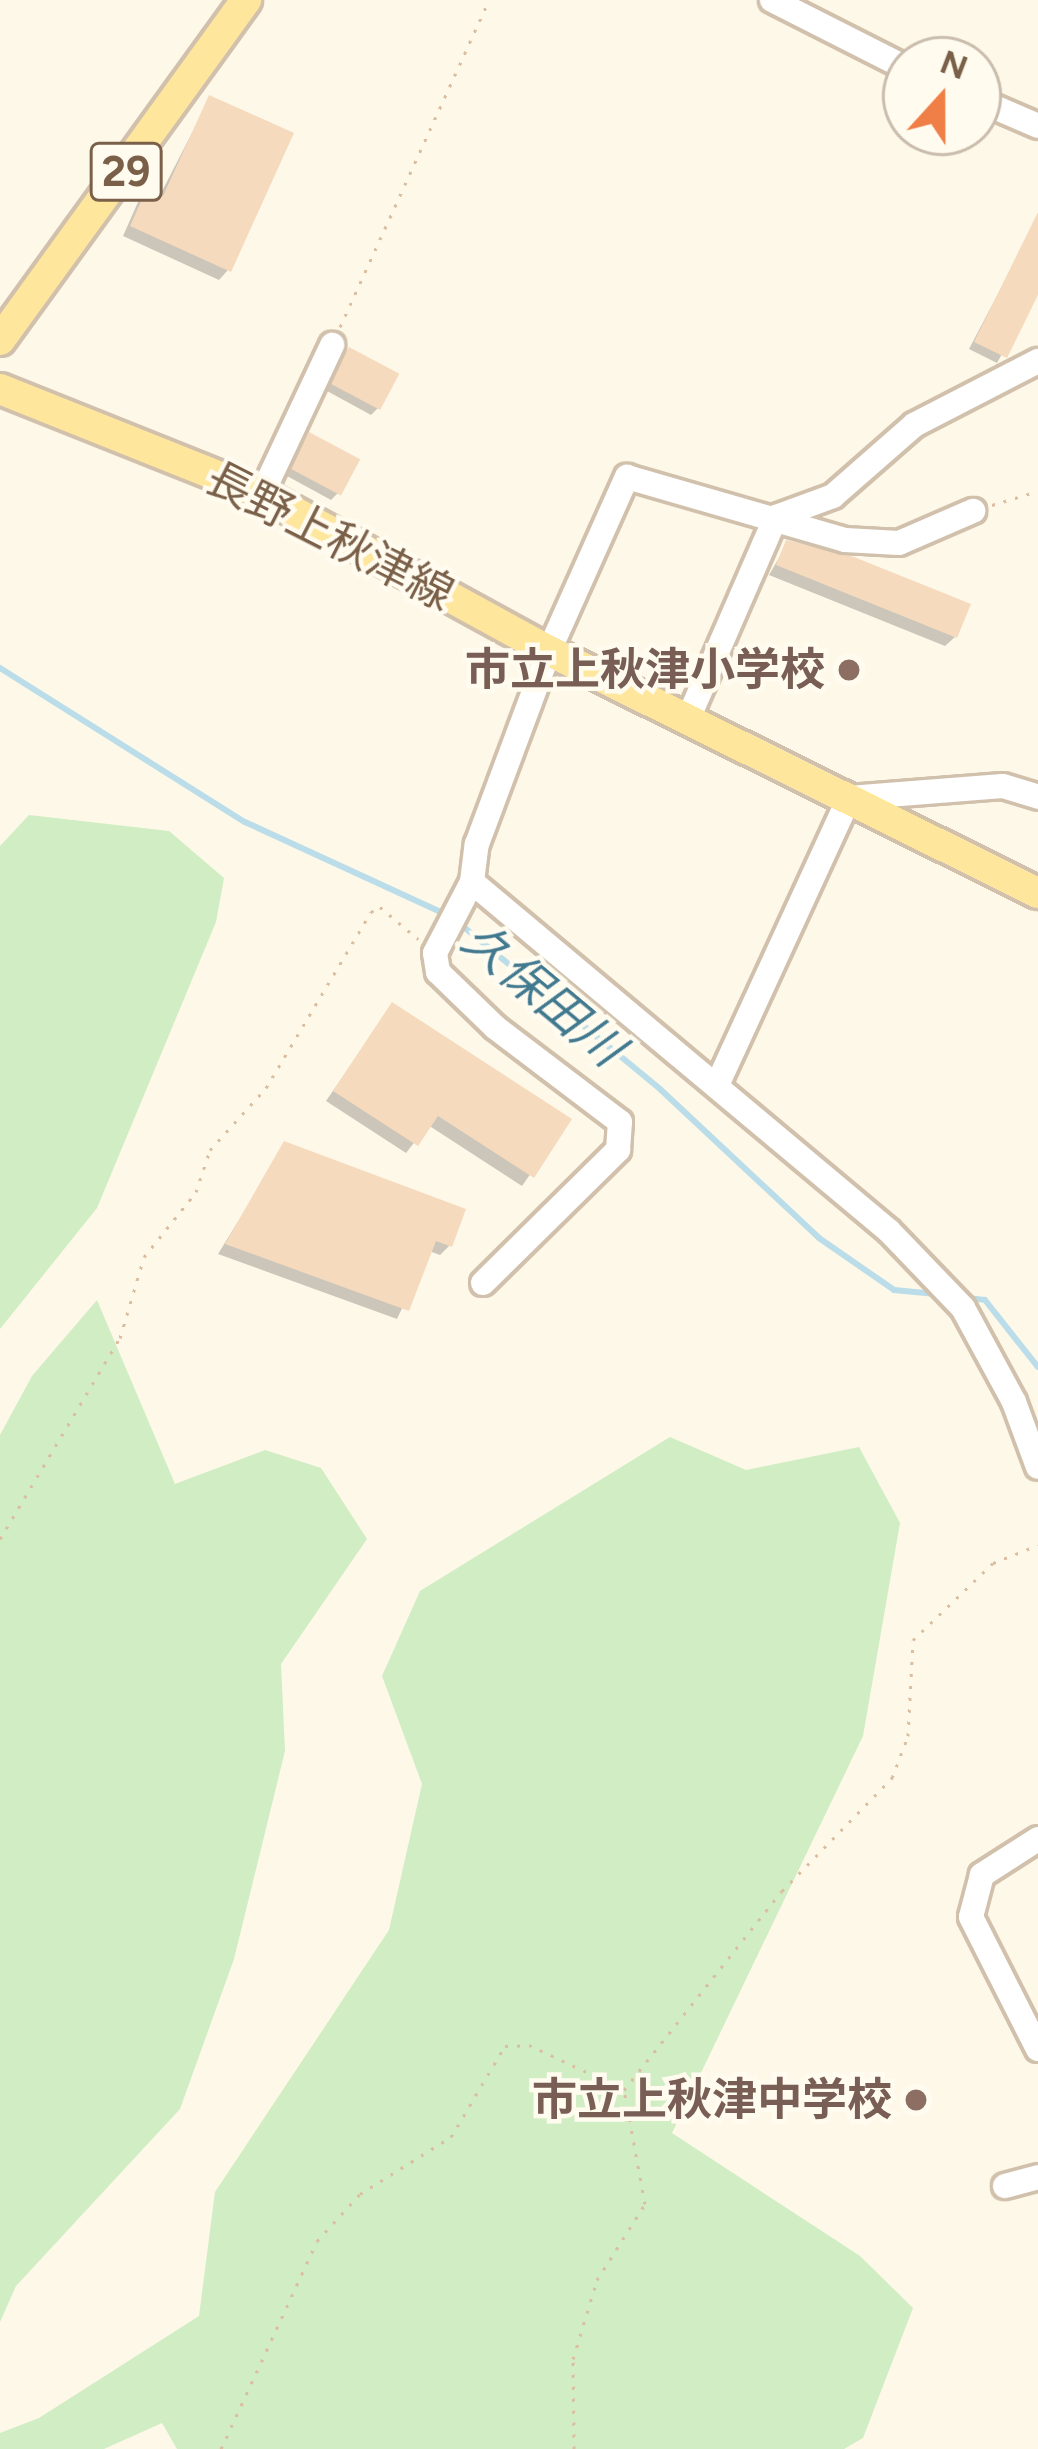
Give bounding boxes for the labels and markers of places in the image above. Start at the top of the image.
place label: 市立上秋津小学校 [465,643,825,697]
marker: 市立上秋津小学校 [836,657,862,683]
place label: 市立上秋津中学校 [532,2073,892,2127]
marker: 市立上秋津中学校 [903,2087,929,2113]

